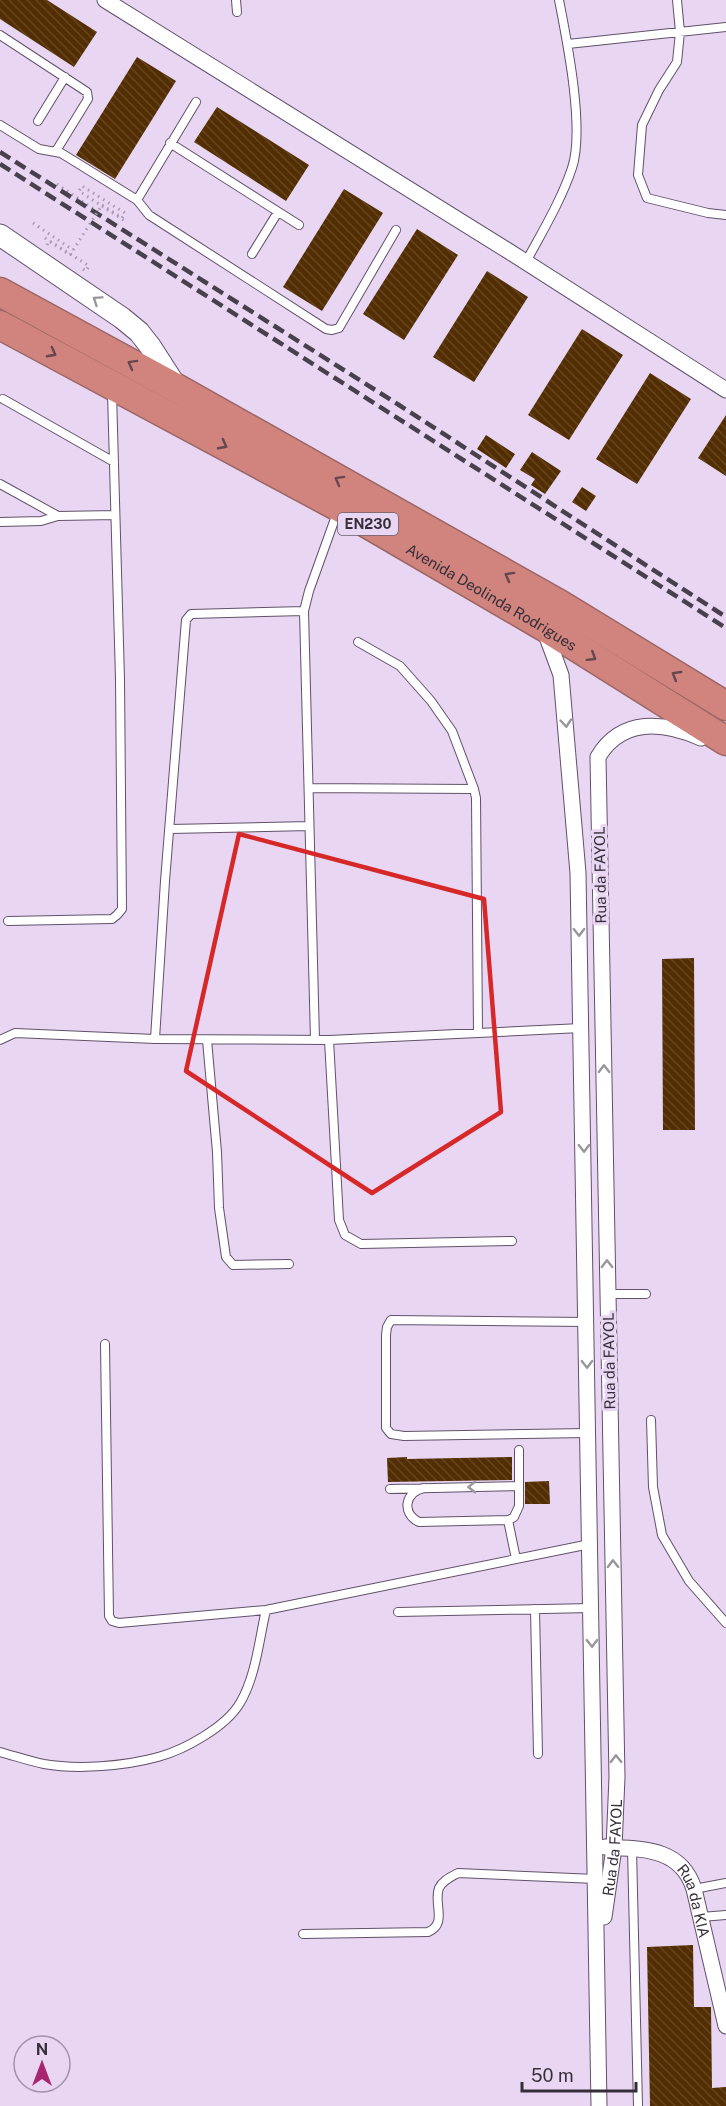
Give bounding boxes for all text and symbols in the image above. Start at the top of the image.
one-way arrow [92,297,103,308]
one-way arrow [45,346,56,357]
one-way arrow [128,360,138,371]
one-way arrow [217,438,227,449]
one-way arrow [335,476,345,487]
road number: EN230 [338,513,398,535]
street label: Avenida Deolinda Rodrigues [404,540,580,654]
one-way arrow [504,572,515,583]
one-way arrow [586,650,597,661]
one-way arrow [672,671,682,683]
one-way arrow [559,719,572,728]
street label: Rua da FAYOL [591,826,609,924]
one-way arrow [573,927,586,936]
one-way arrow [598,1065,610,1074]
one-way arrow [577,1143,590,1152]
one-way arrow [601,1260,614,1269]
street label: Rua da FAYOL [600,1312,618,1410]
one-way arrow [581,1359,593,1368]
one-way arrow [467,1481,476,1493]
one-way arrow [607,1560,619,1569]
one-way arrow [585,1638,598,1647]
one-way arrow [610,1755,622,1764]
street label: Rua da FAYOL [599,1799,625,1897]
street label: Rua da KIA [674,1860,714,1940]
north arrow [12,2034,72,2094]
text: N [36,2040,48,2059]
scale bar [522,2055,636,2093]
text: 50 m [531,2065,574,2086]

